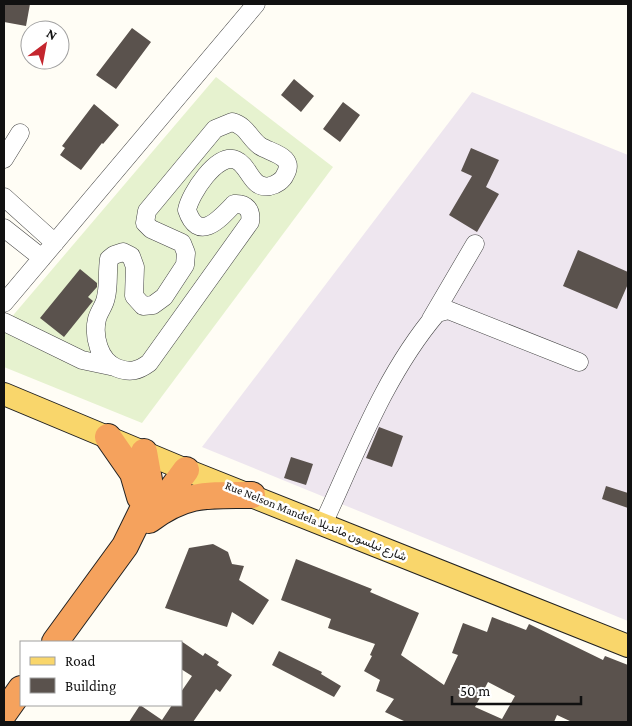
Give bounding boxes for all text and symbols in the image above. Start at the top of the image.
north arrow [20,20,70,70]
text: N [44,25,61,44]
street label: Rue Nelson Mandela شارع نيلسون مانديلا [222,478,409,566]
legend [20,641,182,706]
text: Road [65,653,96,669]
scale bar [452,674,581,706]
text: Building [65,678,116,695]
text: 50 m [460,683,490,699]

